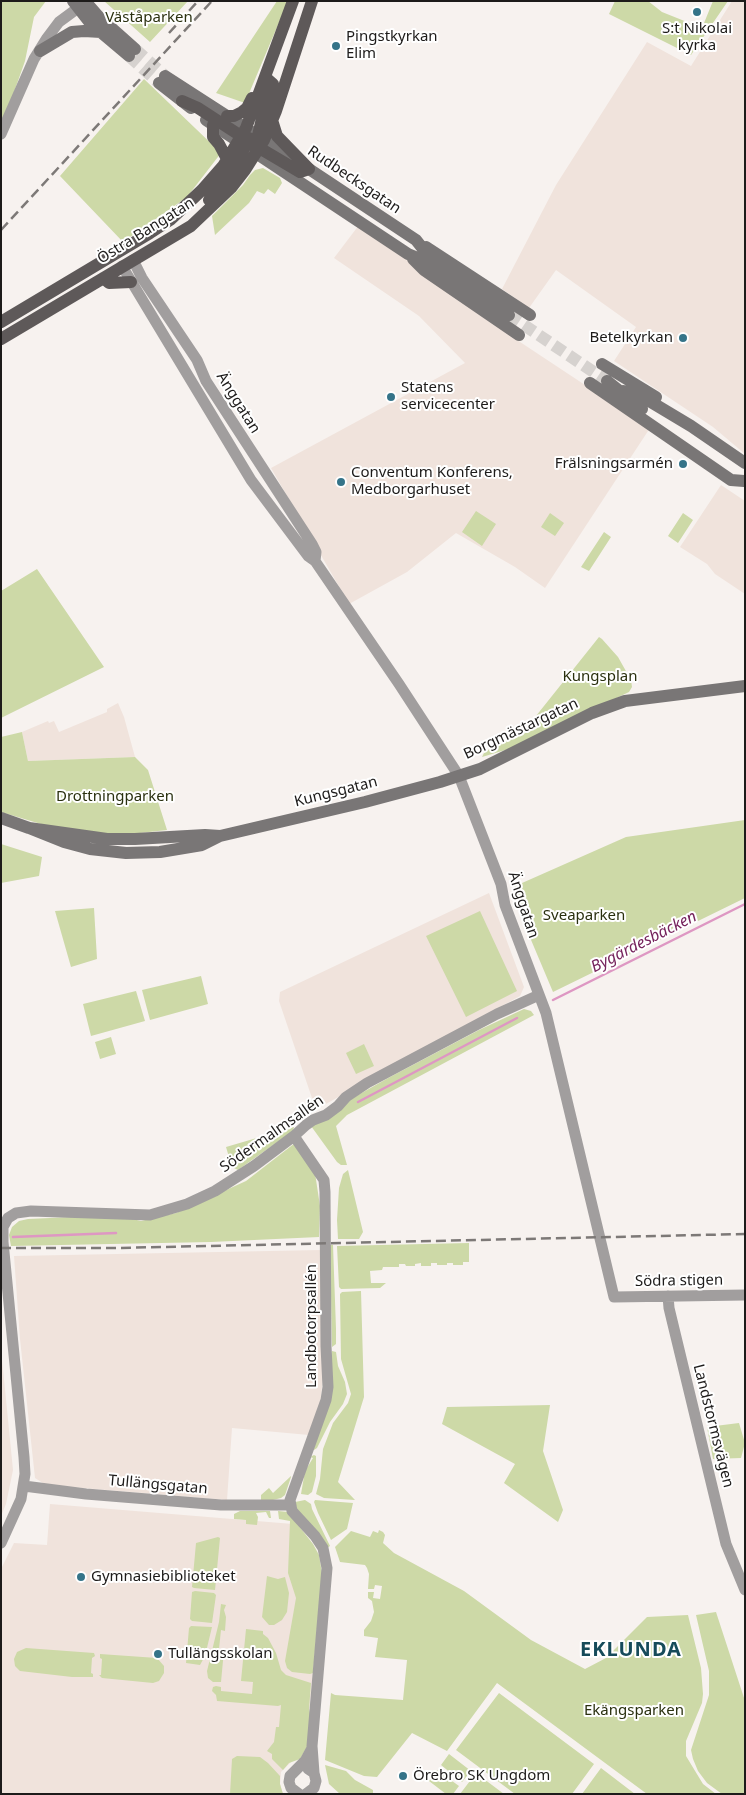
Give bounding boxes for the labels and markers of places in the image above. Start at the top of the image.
marker: S:t Nikolai kyrka [691,6,703,18]
place label: S:t Nikolai kyrka [662,20,732,55]
place label: Pingstkyrkan Elim [346,28,438,63]
marker: Pingstkyrkan Elim [330,40,342,52]
place label: Betelkyrkan [589,329,673,347]
marker: Betelkyrkan [677,332,689,344]
place label: Statens servicecenter [401,379,495,414]
marker: Statens servicecenter [385,391,397,403]
place label: Frälsningsarmén [555,455,673,473]
marker: Frälsningsarmén [677,458,689,470]
place label: Conventum Konferens, Medborgarhuset [351,464,513,499]
marker: Conventum Konferens, Medborgarhuset [335,476,347,488]
place label: Gymnasiebiblioteket [91,1568,236,1586]
marker: Gymnasiebiblioteket [75,1571,87,1583]
place label: Tullängsskolan [168,1645,273,1663]
marker: Tullängsskolan [152,1648,164,1660]
place label: Örebro SK Ungdom [413,1767,550,1785]
marker: Örebro SK Ungdom [397,1770,409,1782]

